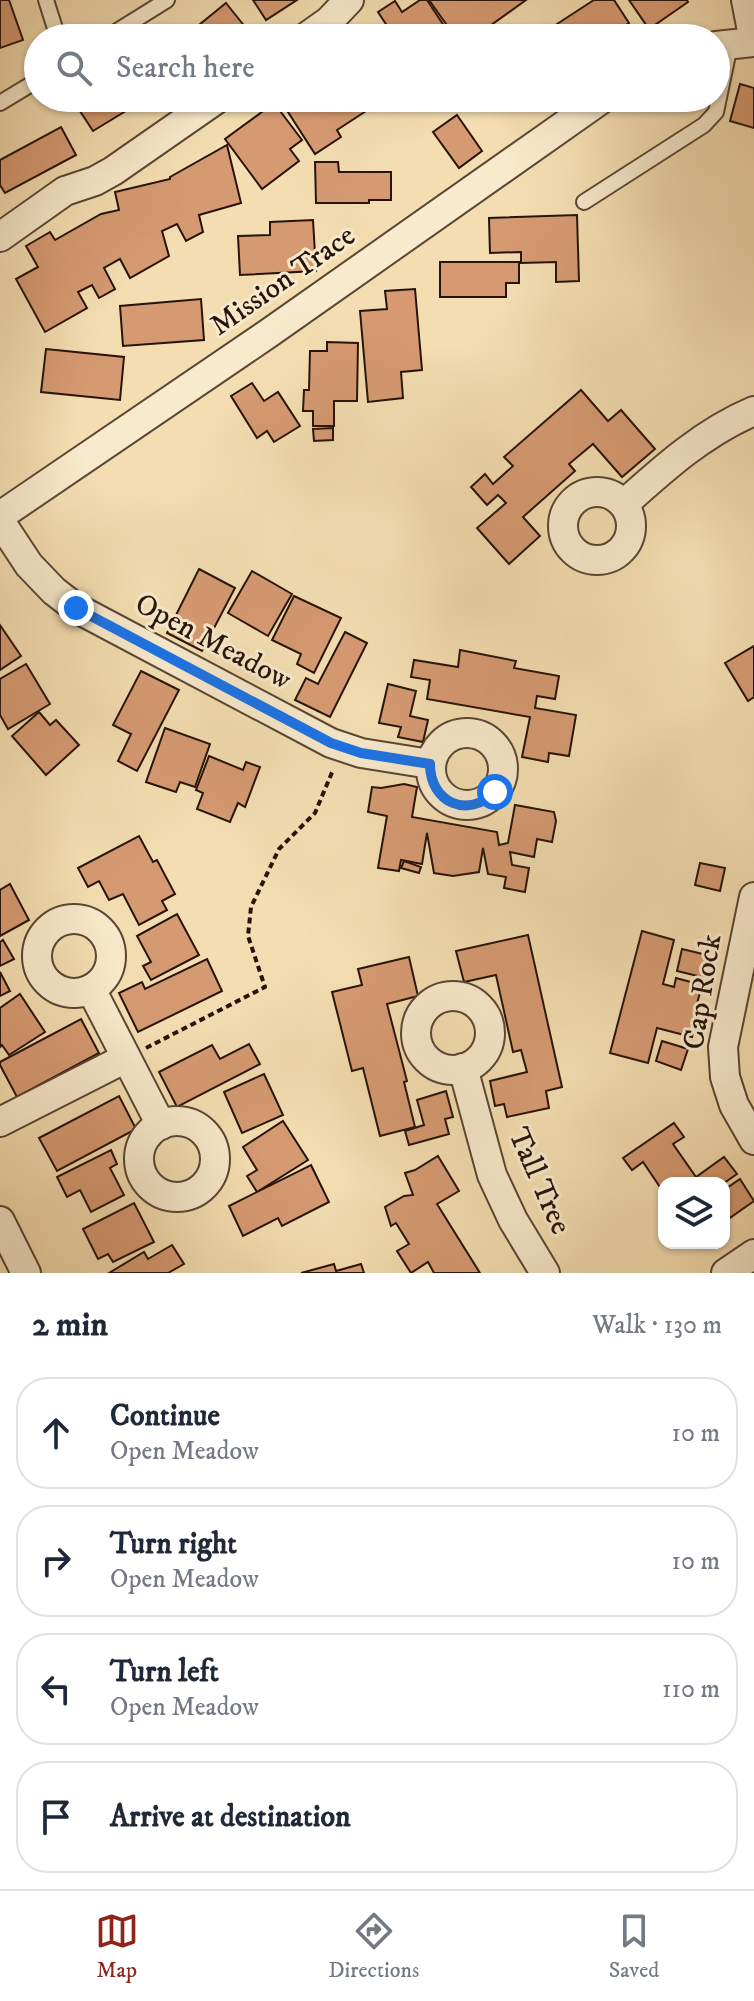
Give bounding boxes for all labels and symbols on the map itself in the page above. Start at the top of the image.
street label: Mission Trace [203,218,363,344]
street label: Open Meadow [129,585,297,699]
route end [58,590,94,626]
route start [477,774,513,810]
street label: Cap Rock [676,932,730,1052]
street label: Tall Tree [499,1122,579,1240]

